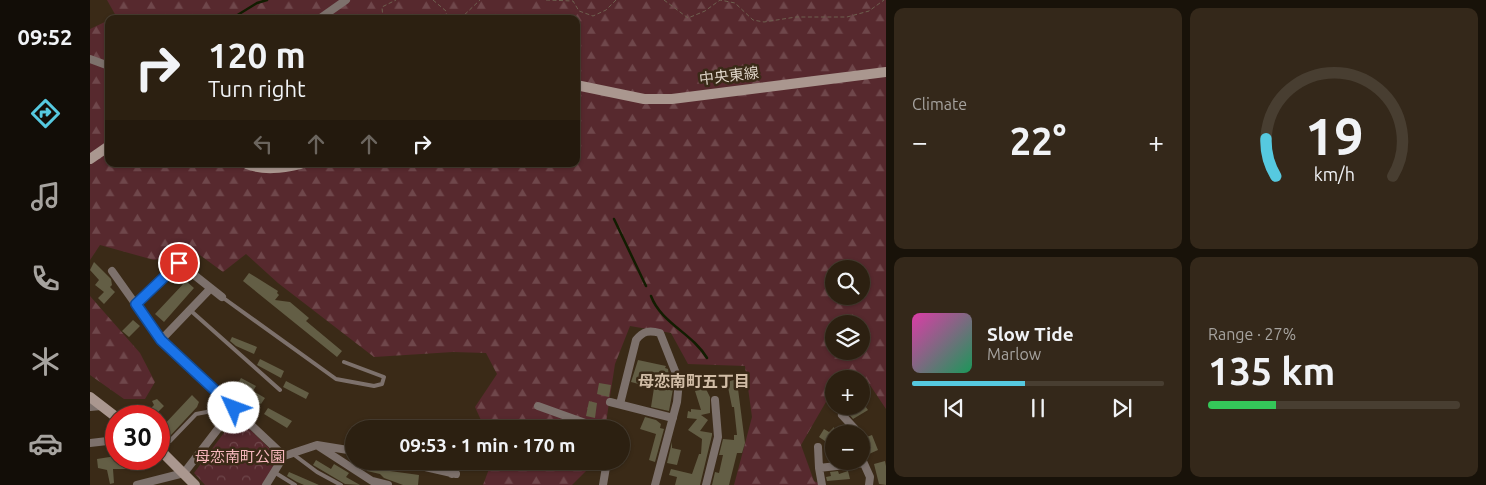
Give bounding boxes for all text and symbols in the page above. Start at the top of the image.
text: 09:52 [17,24,73,49]
icon: right [125,35,190,100]
text: 120 m [208,35,306,75]
street label: 中央東線 [698,63,760,88]
text: Turn right [208,76,306,101]
text: Climate [912,95,967,113]
icon: directions [28,96,63,131]
text: 19 [1305,107,1363,165]
text: 22° [1010,120,1066,162]
text: − [912,126,928,157]
text: + [1148,126,1164,157]
icon: left [249,130,277,158]
icon: ahead [302,130,330,158]
icon: ahead [355,130,383,158]
icon: right [408,130,436,158]
text: km/h [1313,164,1355,184]
icon: music [28,179,63,214]
pin [158,242,200,284]
icon: arrive [165,249,193,277]
map controls [825,260,870,470]
button: search [825,260,870,305]
icon: phone [28,261,63,296]
button: layers [825,315,870,360]
text: Slow Tide [987,323,1074,345]
text: Range · 27% [1208,325,1296,343]
icon: climate [28,344,63,379]
text: Marlow [987,345,1041,363]
text: 135 km [1208,350,1335,392]
button: + [825,370,870,415]
district label: 母恋南町五丁目 [638,372,750,390]
position arrow [207,381,259,433]
icon: previous [940,394,968,422]
icon: pause [1024,394,1052,422]
icon: next [1108,394,1136,422]
speed limit sign: 30 [105,405,170,470]
button: − [825,425,870,470]
icon: car [28,426,63,461]
text: 09:53 · 1 min · 170 m [400,434,575,456]
park label: 母恋南町公園 [195,448,285,465]

